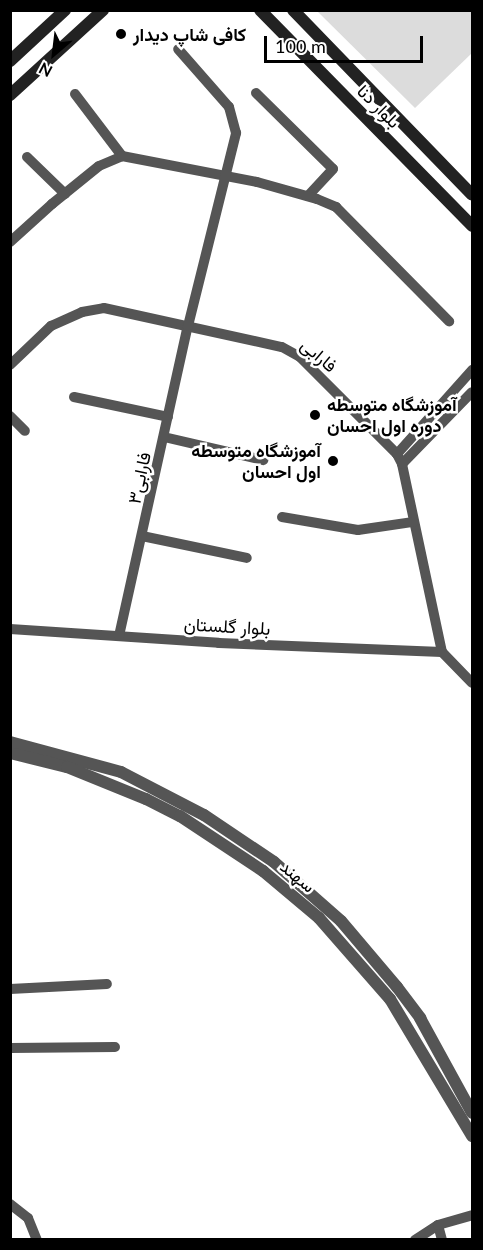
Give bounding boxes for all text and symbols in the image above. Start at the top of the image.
place label: کافی شاپ دیدار [133,23,246,45]
north arrow [24,24,84,84]
scale bar [267,24,426,62]
marker: کافی شاپ دیدار [114,27,128,41]
text: 100 m [275,35,326,57]
text: N [35,59,55,82]
street label: بلوار دنا [353,80,405,132]
street label: فارابی [296,334,342,376]
place label: آموزشگاه متوسطه دوره اول احسان [327,394,457,436]
marker: آموزشگاه متوسطه دوره اول احسان [308,408,322,422]
place label: آموزشگاه متوسطه اول احسان [191,440,321,482]
street label: فارابی۳ [123,450,155,506]
marker: آموزشگاه متوسطه اول احسان [326,454,340,468]
street label: بلوار گلستان [183,613,271,639]
street label: سهند [276,855,320,897]

